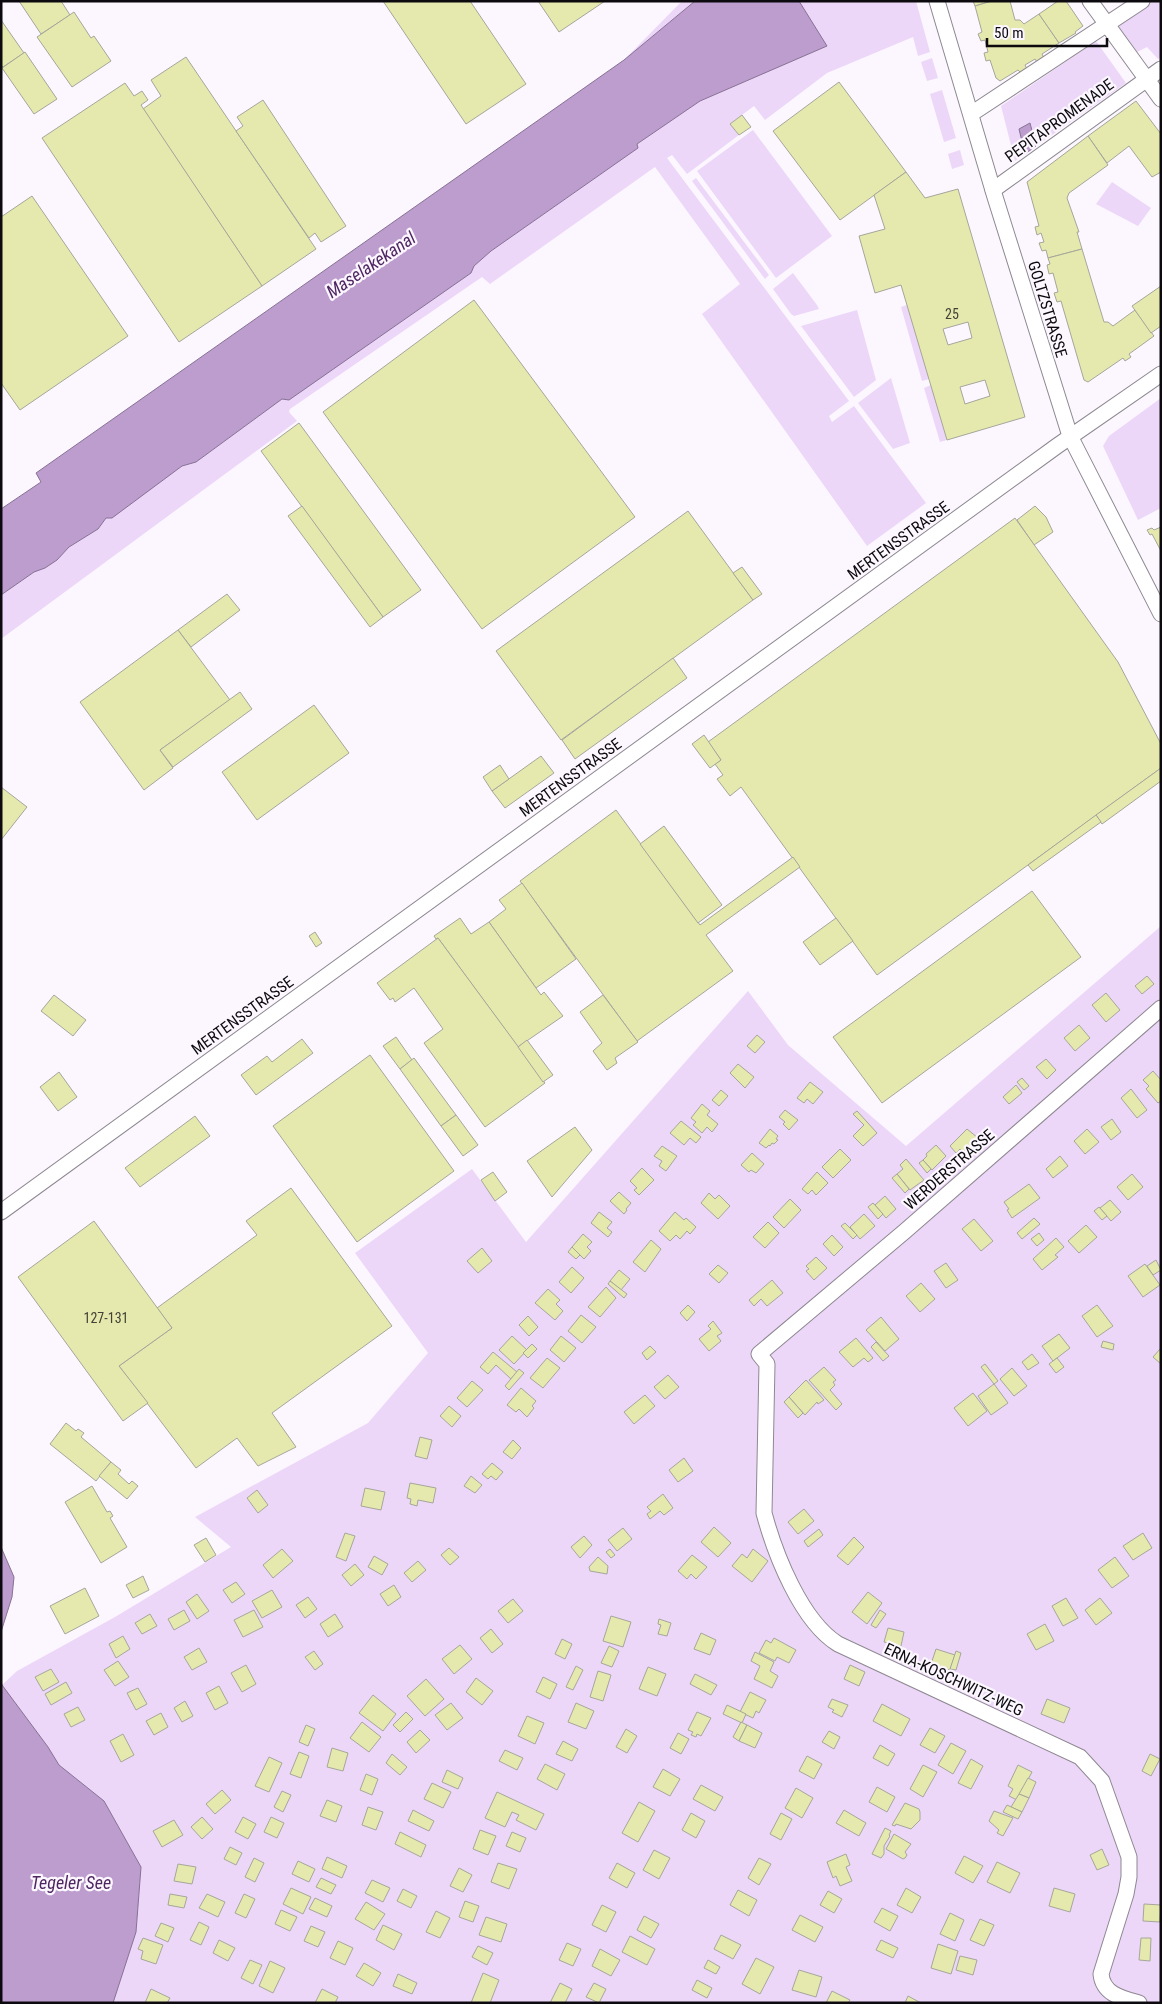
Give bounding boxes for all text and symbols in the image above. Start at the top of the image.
scale bar [987,15,1107,47]
text: 50 m [994,24,1024,42]
street label: PEPITAPROMENADE [1001,75,1117,166]
water label: Maselakekanal [322,227,420,302]
street label: GOLTZSTRASSE [1024,258,1071,360]
house number: 25 [945,306,959,322]
street label: MERTENSSTRASSE [844,497,953,584]
street label: MERTENSSTRASSE [516,734,625,821]
street label: MERTENSSTRASSE [188,972,297,1059]
street label: WERDERSTRASSE [900,1125,998,1214]
house number: 127-131 [84,1310,128,1326]
street label: ERNA-KOSCHWITZ-WEG [881,1639,1026,1720]
water label: Tegeler See [31,1872,111,1893]

